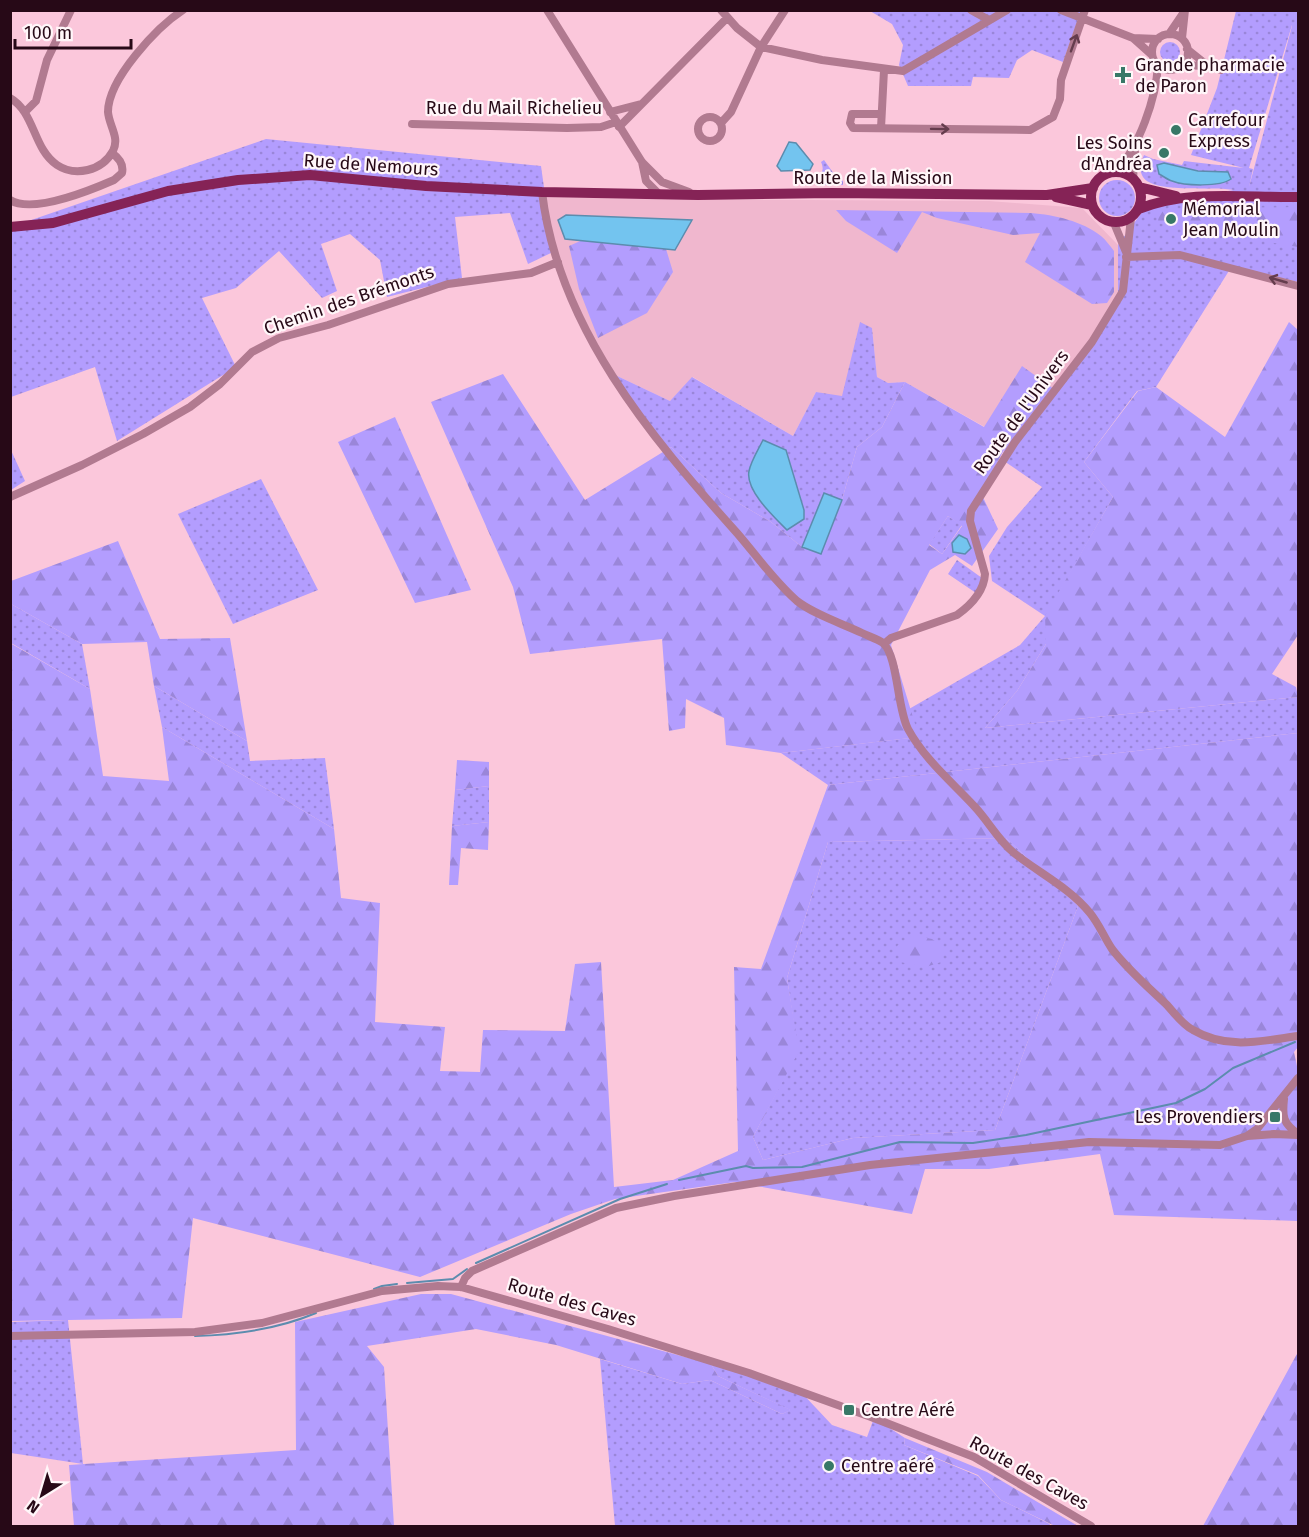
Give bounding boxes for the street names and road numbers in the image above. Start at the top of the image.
street label: Rue du Mail Richelieu [426,97,602,119]
street label: Rue de Nemours [303,149,439,181]
street label: Route de la Mission [793,167,953,189]
street label: Chemin des Brémonts [261,261,437,339]
street label: Route de l'Univers [969,346,1073,478]
street label: Route des Caves [505,1273,639,1331]
street label: Route des Caves [966,1431,1092,1515]

